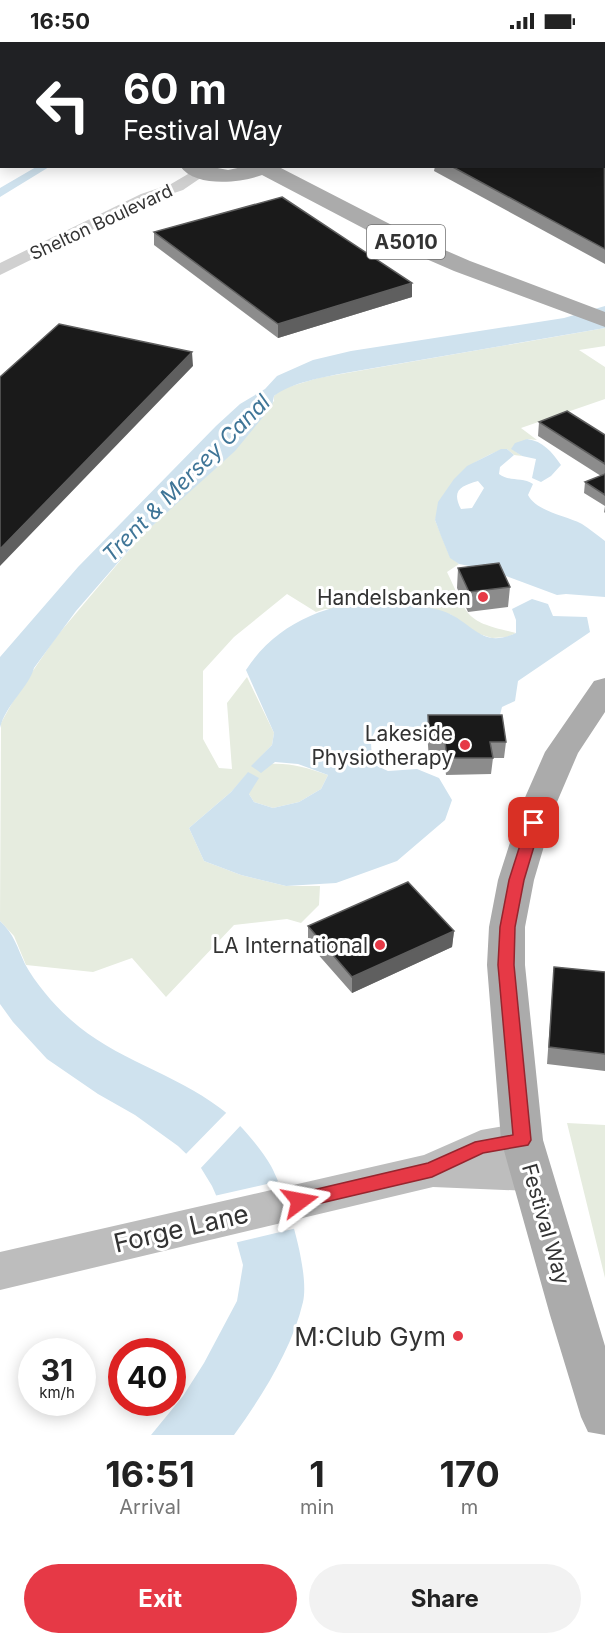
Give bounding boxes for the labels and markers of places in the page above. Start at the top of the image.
place label: Handelsbanken [317,585,471,610]
marker: Handelsbanken [476,590,490,604]
place label: Lakeside Physiotherapy [311,721,453,770]
marker: Lakeside Physiotherapy [458,738,472,752]
pin [508,797,559,848]
place label: LA International [213,933,368,958]
marker: LA International [373,938,387,952]
place label: M:Club Gym [294,1321,446,1352]
marker: M:Club Gym [451,1329,465,1343]

